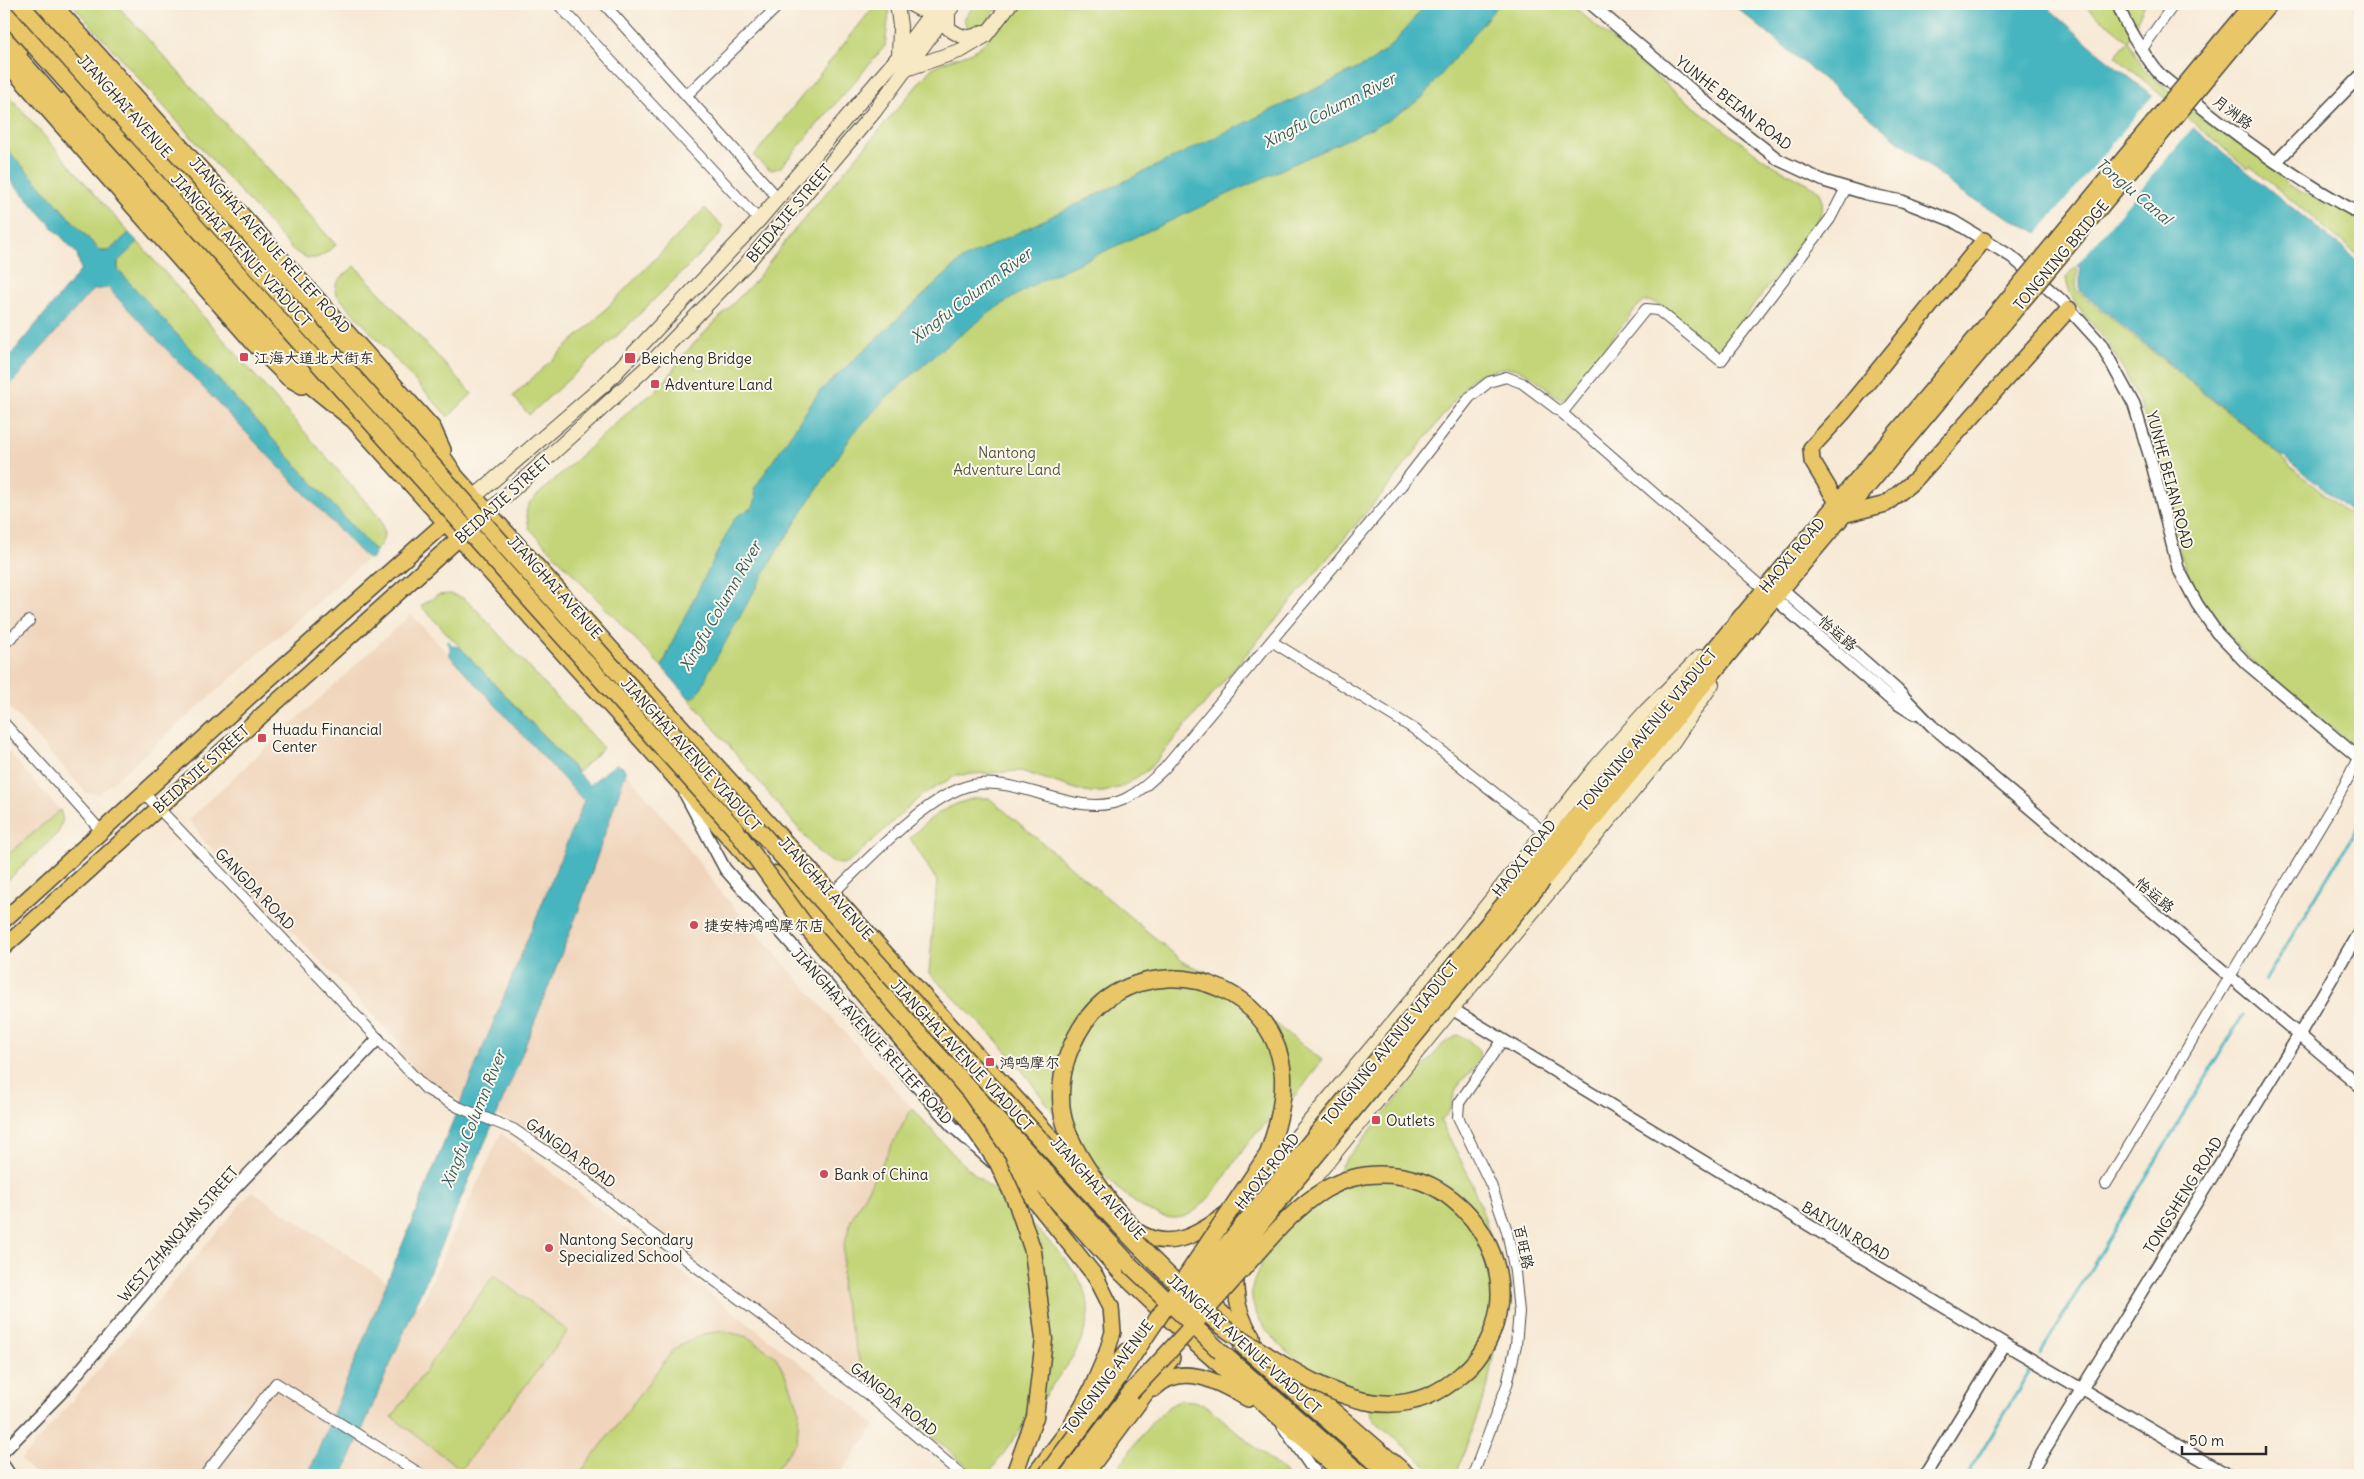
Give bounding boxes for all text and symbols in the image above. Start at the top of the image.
street label: JIANGHAI AVENUE [74,50,177,162]
street label: YUNHE BEIAN ROAD [1672,52,1796,154]
water label: Xingfu Column River [1259,67,1401,152]
street label: 月洲路 [2209,91,2257,133]
street label: JIANGHAI AVENUE RELIEF ROAD [186,153,354,337]
water label: Tonglu Canal [2092,154,2178,230]
street label: BEIDAJIE STREET [742,160,836,266]
street label: JIANGHAI AVENUE VIADUCT [167,169,315,331]
street label: TONGNING BRIDGE [2009,196,2113,314]
water label: Xingfu Column River [907,242,1037,347]
place label: 江海大道北大街东 [254,348,374,367]
place label: Beicheng Bridge [641,349,752,368]
marker: 江海大道北大街东 [238,351,250,363]
marker: Beicheng Bridge [623,351,637,365]
place label: Adventure Land [665,375,773,394]
marker: Adventure Land [649,378,661,390]
street label: YUNHE BEIAN ROAD [2142,409,2198,551]
park label: Nantong Adventure Land [953,443,1061,479]
street label: BEIDAJIE STREET [451,451,555,547]
street label: HAOXI ROAD [1755,513,1829,597]
street label: JIANGHAI AVENUE [504,531,607,643]
water label: Xingfu Column River [675,536,766,674]
street label: 怡运路 [1815,611,1861,655]
street label: TONGNING AVENUE VIADUCT [1573,645,1721,815]
street label: JIANGHAI AVENUE VIADUCT [617,673,765,835]
place label: Huadu Financial Center [272,720,382,756]
street label: BEIDAJIE STREET [149,721,253,817]
marker: Huadu Financial Center [256,732,268,744]
street label: HAOXI ROAD [1488,816,1560,900]
street label: JIANGHAI AVENUE [775,832,878,944]
street label: GANGDA ROAD [211,844,299,934]
street label: 怡运路 [2132,873,2178,917]
place label: 捷安特鸿鸣摩尔店 [704,916,824,935]
marker: 捷安特鸿鸣摩尔店 [688,919,700,931]
street label: JIANGHAI AVENUE RELIEF ROAD [788,944,956,1128]
street label: TONGNING AVENUE VIADUCT [1318,957,1462,1129]
street label: JIANGHAI AVENUE VIADUCT [887,975,1037,1135]
water label: Xingfu Column River [436,1045,511,1191]
place label: 鸿鸣摩尔 [1000,1053,1060,1072]
marker: 鸿鸣摩尔 [984,1056,996,1068]
place label: Outlets [1386,1111,1435,1130]
street label: GANGDA ROAD [522,1114,620,1192]
marker: Outlets [1370,1114,1382,1126]
street label: HAOXI ROAD [1231,1129,1303,1213]
street label: JIANGHAI AVENUE [1047,1132,1150,1244]
street label: TONGSHENG ROAD [2139,1133,2227,1257]
street label: WEST ZHANQIAN STREET [114,1162,242,1306]
place label: Bank of China [834,1165,929,1184]
marker: Bank of China [818,1168,830,1180]
street label: BAIYUN ROAD [1798,1197,1894,1265]
street label: 百旺路 [1510,1223,1538,1271]
place label: Nantong Secondary Specialized School [559,1230,694,1266]
marker: Nantong Secondary Specialized School [543,1242,555,1254]
street label: JIANGHAI AVENUE VIADUCT [1163,1270,1325,1418]
street label: TONGNING AVENUE [1059,1316,1157,1438]
street label: GANGDA ROAD [847,1358,941,1440]
scale bar [2182,1424,2265,1456]
text: 50 m [2189,1431,2224,1450]

